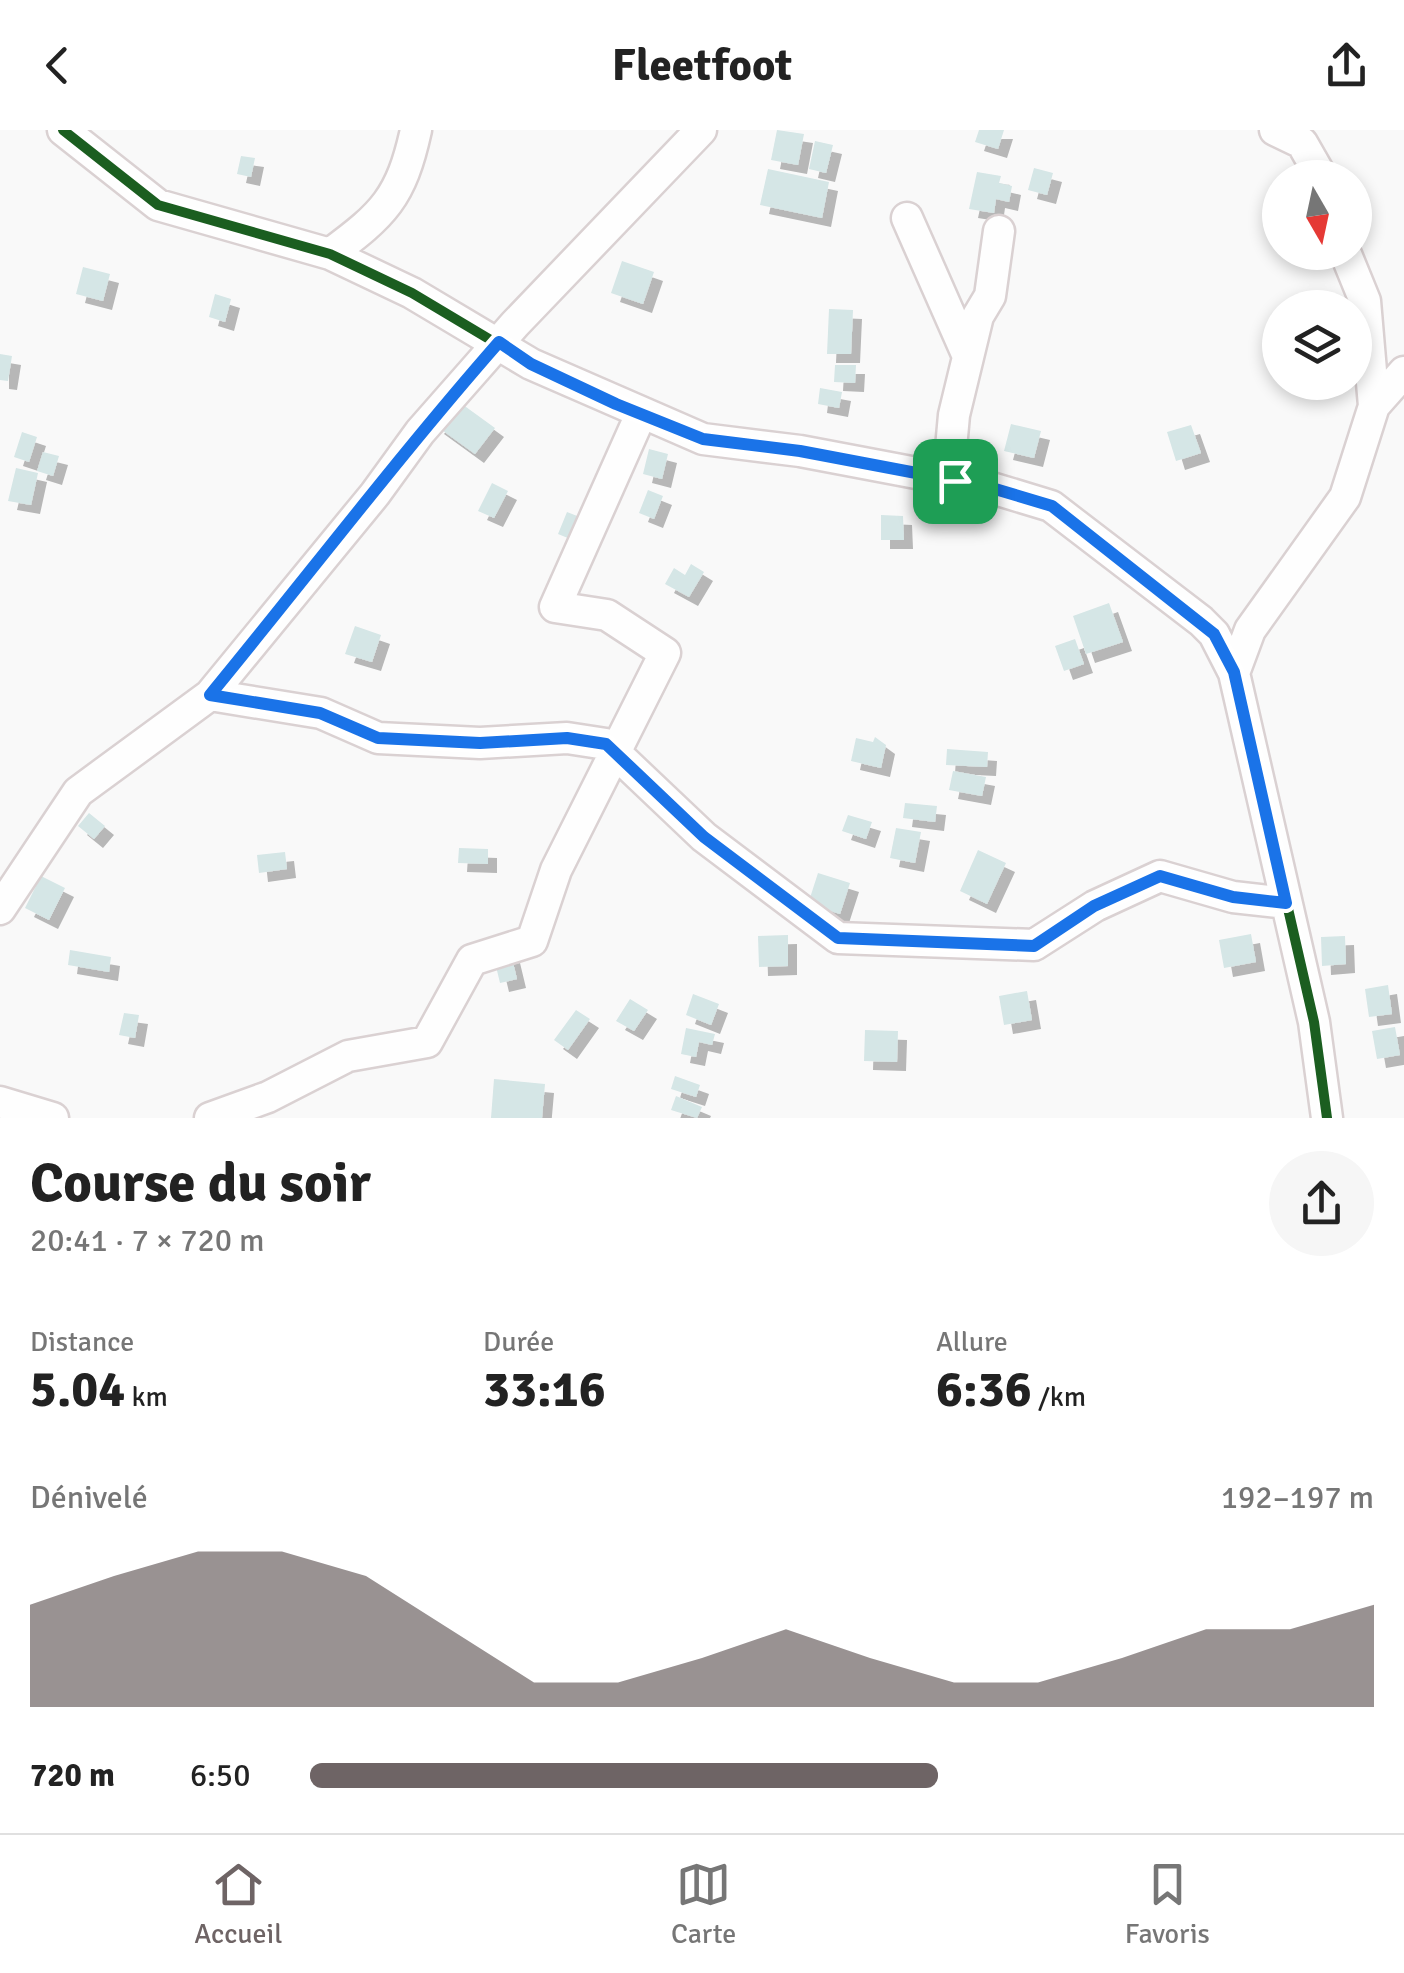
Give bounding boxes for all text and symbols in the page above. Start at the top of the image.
icon: back [30,38,85,93]
text: Fleetfoot [612,38,792,93]
icon: share [1319,38,1374,93]
north arrow [1262,160,1372,270]
map controls [1262,160,1372,400]
button: layers [1262,290,1372,400]
pin [913,439,998,524]
icon: arrive [928,454,983,509]
text: Course du soir [30,1149,371,1217]
button: share [1269,1151,1374,1256]
text: 20:41 · 7 × 720 m [30,1221,265,1260]
text: Distance [30,1325,134,1359]
text: Durée [483,1325,554,1359]
text: Allure [936,1325,1008,1359]
text: 5.04 [30,1359,125,1421]
text: 33:16 [483,1359,606,1421]
text: 6:36 [936,1359,1032,1421]
text: km [125,1380,168,1414]
text: /km [1032,1380,1086,1414]
text: Dénivelé [30,1478,148,1517]
text: 192–197 m [1221,1478,1374,1517]
text: 720 m [30,1756,115,1795]
text: 6:50 [190,1756,250,1795]
tab: Accueil [194,1857,282,1951]
tab: Carte [671,1857,736,1951]
tab: Favoris [1125,1857,1210,1951]

